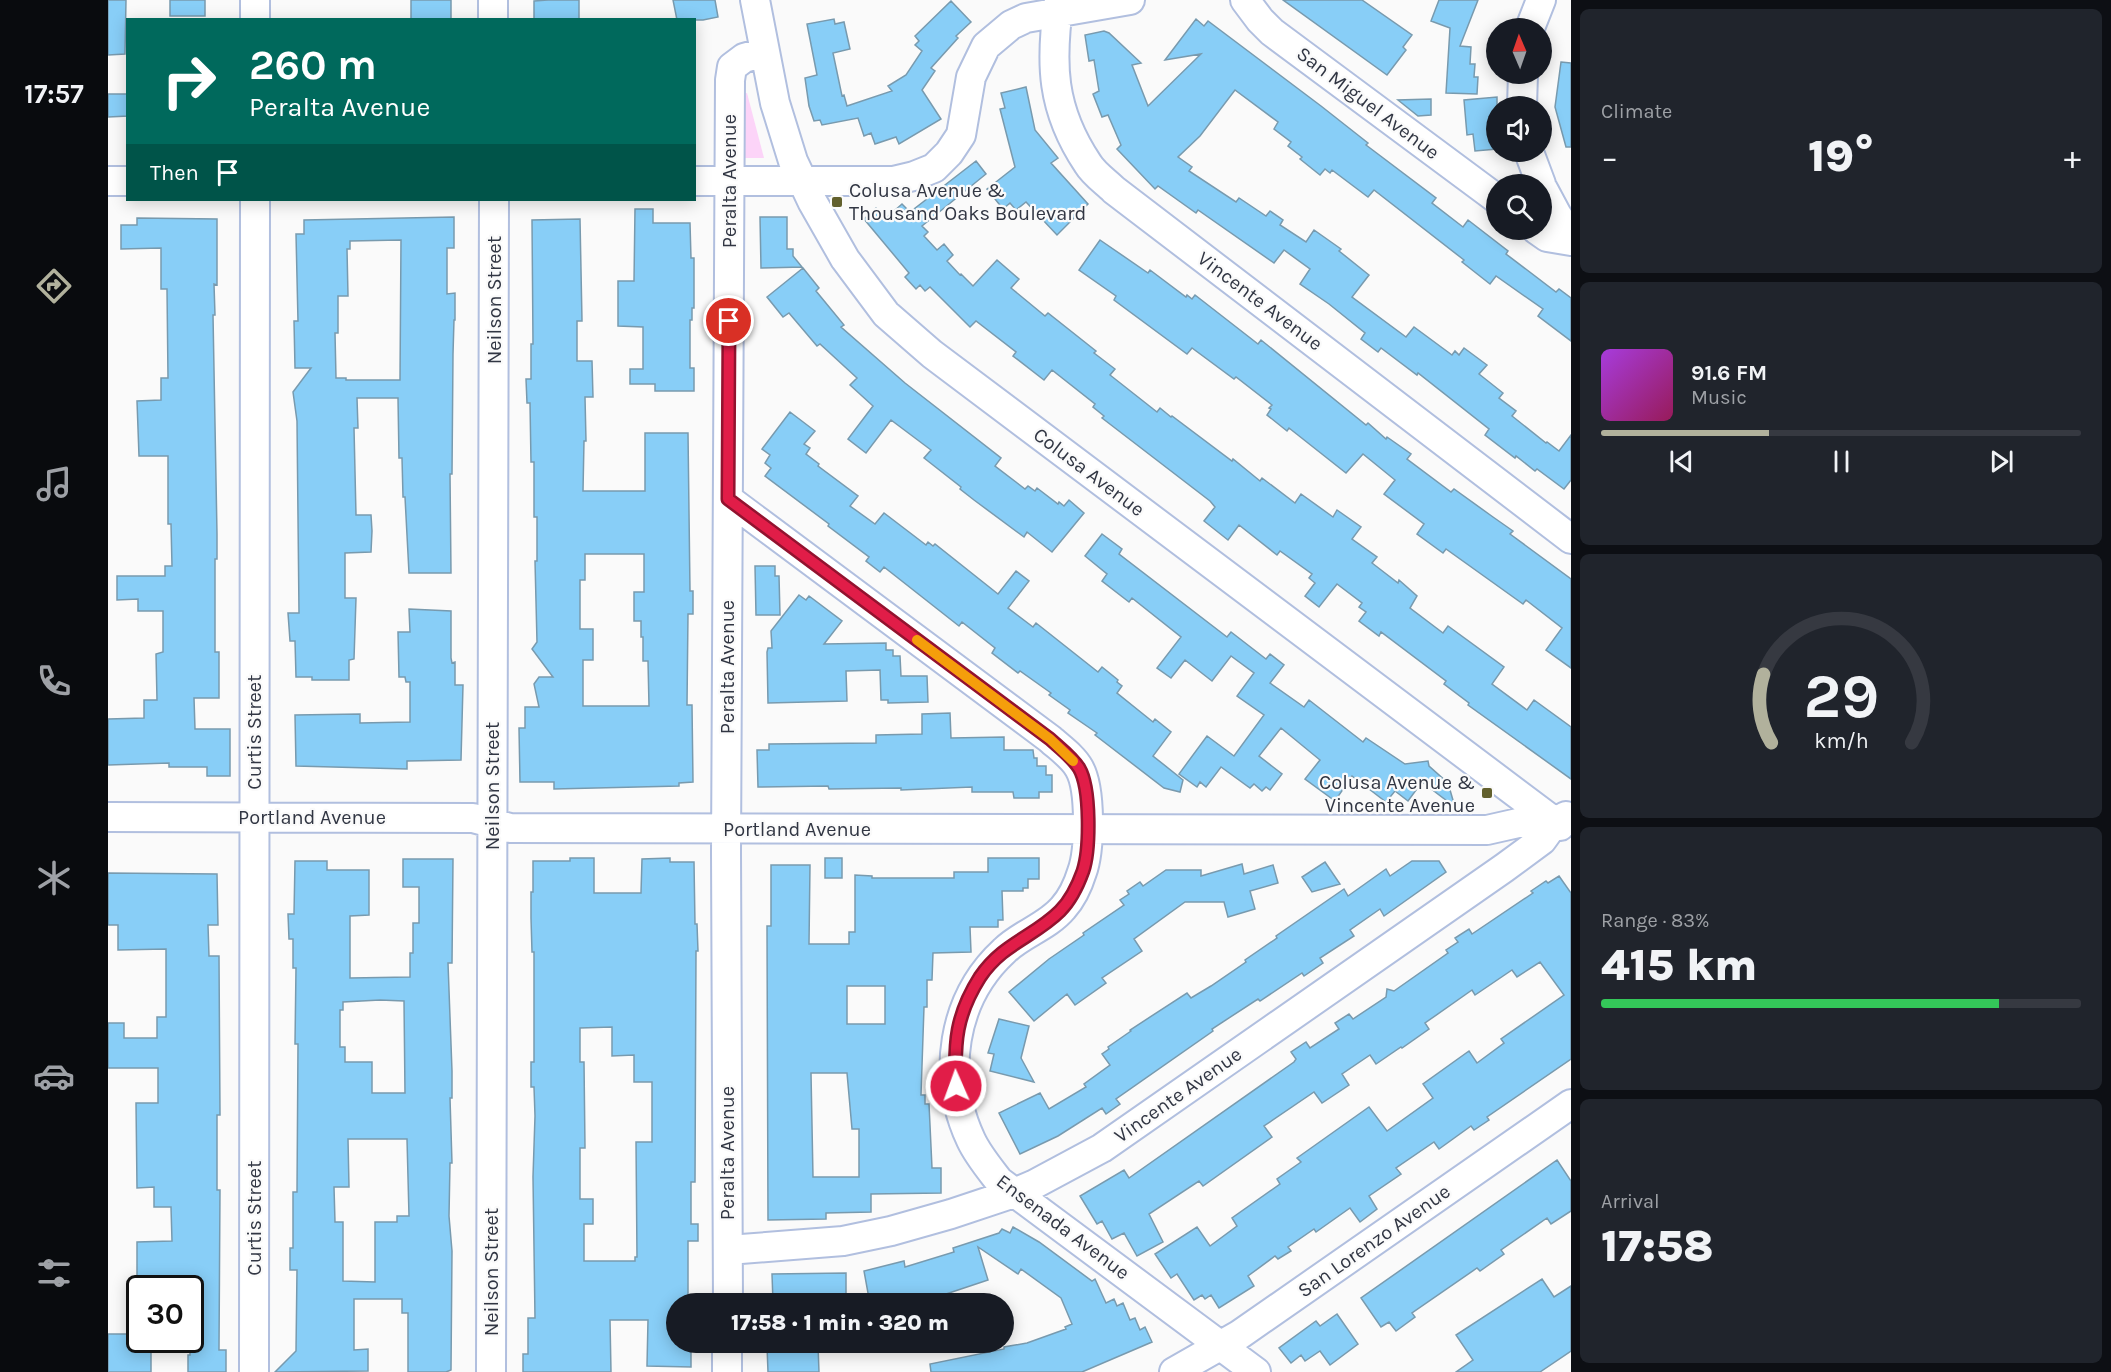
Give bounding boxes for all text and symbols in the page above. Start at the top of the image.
north arrow [1486,18,1552,84]
map controls [1486,18,1552,240]
text: 260 m [249,40,377,90]
icon: right [150,42,228,120]
street label: San Miguel Avenue [1292,42,1444,164]
text: 17:57 [24,78,84,110]
text: Peralta Avenue [249,91,430,123]
button: sound [1486,96,1552,162]
text: Climate [1601,100,1672,123]
street label: Peralta Avenue [718,114,741,248]
text: 19° [1808,130,1874,182]
text: − [1601,138,1618,176]
text: + [2064,138,2081,176]
icon: arrive [211,156,244,189]
text: Then [150,160,199,186]
button: search [1486,174,1552,240]
place label: Colusa Avenue & Thousand Oaks Boulevard [849,179,1086,225]
marker: Colusa Avenue & Thousand Oaks Boulevard [830,195,844,209]
street label: Neilson Street [483,235,506,364]
street label: Vincente Avenue [1193,247,1327,355]
icon: directions [33,265,75,307]
pin [703,295,754,346]
icon: arrive [712,304,745,337]
text: 91.6 FM [1691,360,1767,386]
text: Music [1691,386,1747,409]
street label: Colusa Avenue [1029,423,1149,521]
icon: previous [1665,445,1698,478]
icon: pause [1825,445,1858,478]
icon: next [1985,445,2018,478]
icon: music [33,463,75,505]
street label: Peralta Avenue [716,600,739,734]
icon: phone [33,660,75,702]
text: 29 [1803,660,1879,733]
street label: Curtis Street [243,674,266,790]
street label: Neilson Street [481,721,504,850]
text: km/h [1814,728,1868,753]
place label: Colusa Avenue & Vincente Avenue [1319,771,1475,817]
marker: Colusa Avenue & Vincente Avenue [1480,786,1494,800]
street label: Portland Avenue [238,806,386,829]
street label: Portland Avenue [723,818,871,841]
icon: climate [33,857,75,899]
text: Range · 83% [1601,909,1710,932]
text: 415 km [1601,939,1757,991]
street label: Vincente Avenue [1110,1042,1246,1148]
position arrow [924,1054,988,1118]
icon: car [33,1055,75,1097]
street label: Peralta Avenue [716,1086,739,1220]
street label: Curtis Street [243,1160,266,1276]
street label: Ensenada Avenue [992,1169,1134,1285]
street label: San Lorenzo Avenue [1293,1180,1455,1302]
text: Arrival [1601,1190,1660,1213]
street label: Neilson Street [480,1207,503,1336]
text: 17:58 [1601,1220,1714,1272]
icon: filters [33,1252,75,1294]
speed limit sign: 30 [126,1275,204,1353]
text: 17:58 · 1 min · 320 m [731,1310,949,1336]

